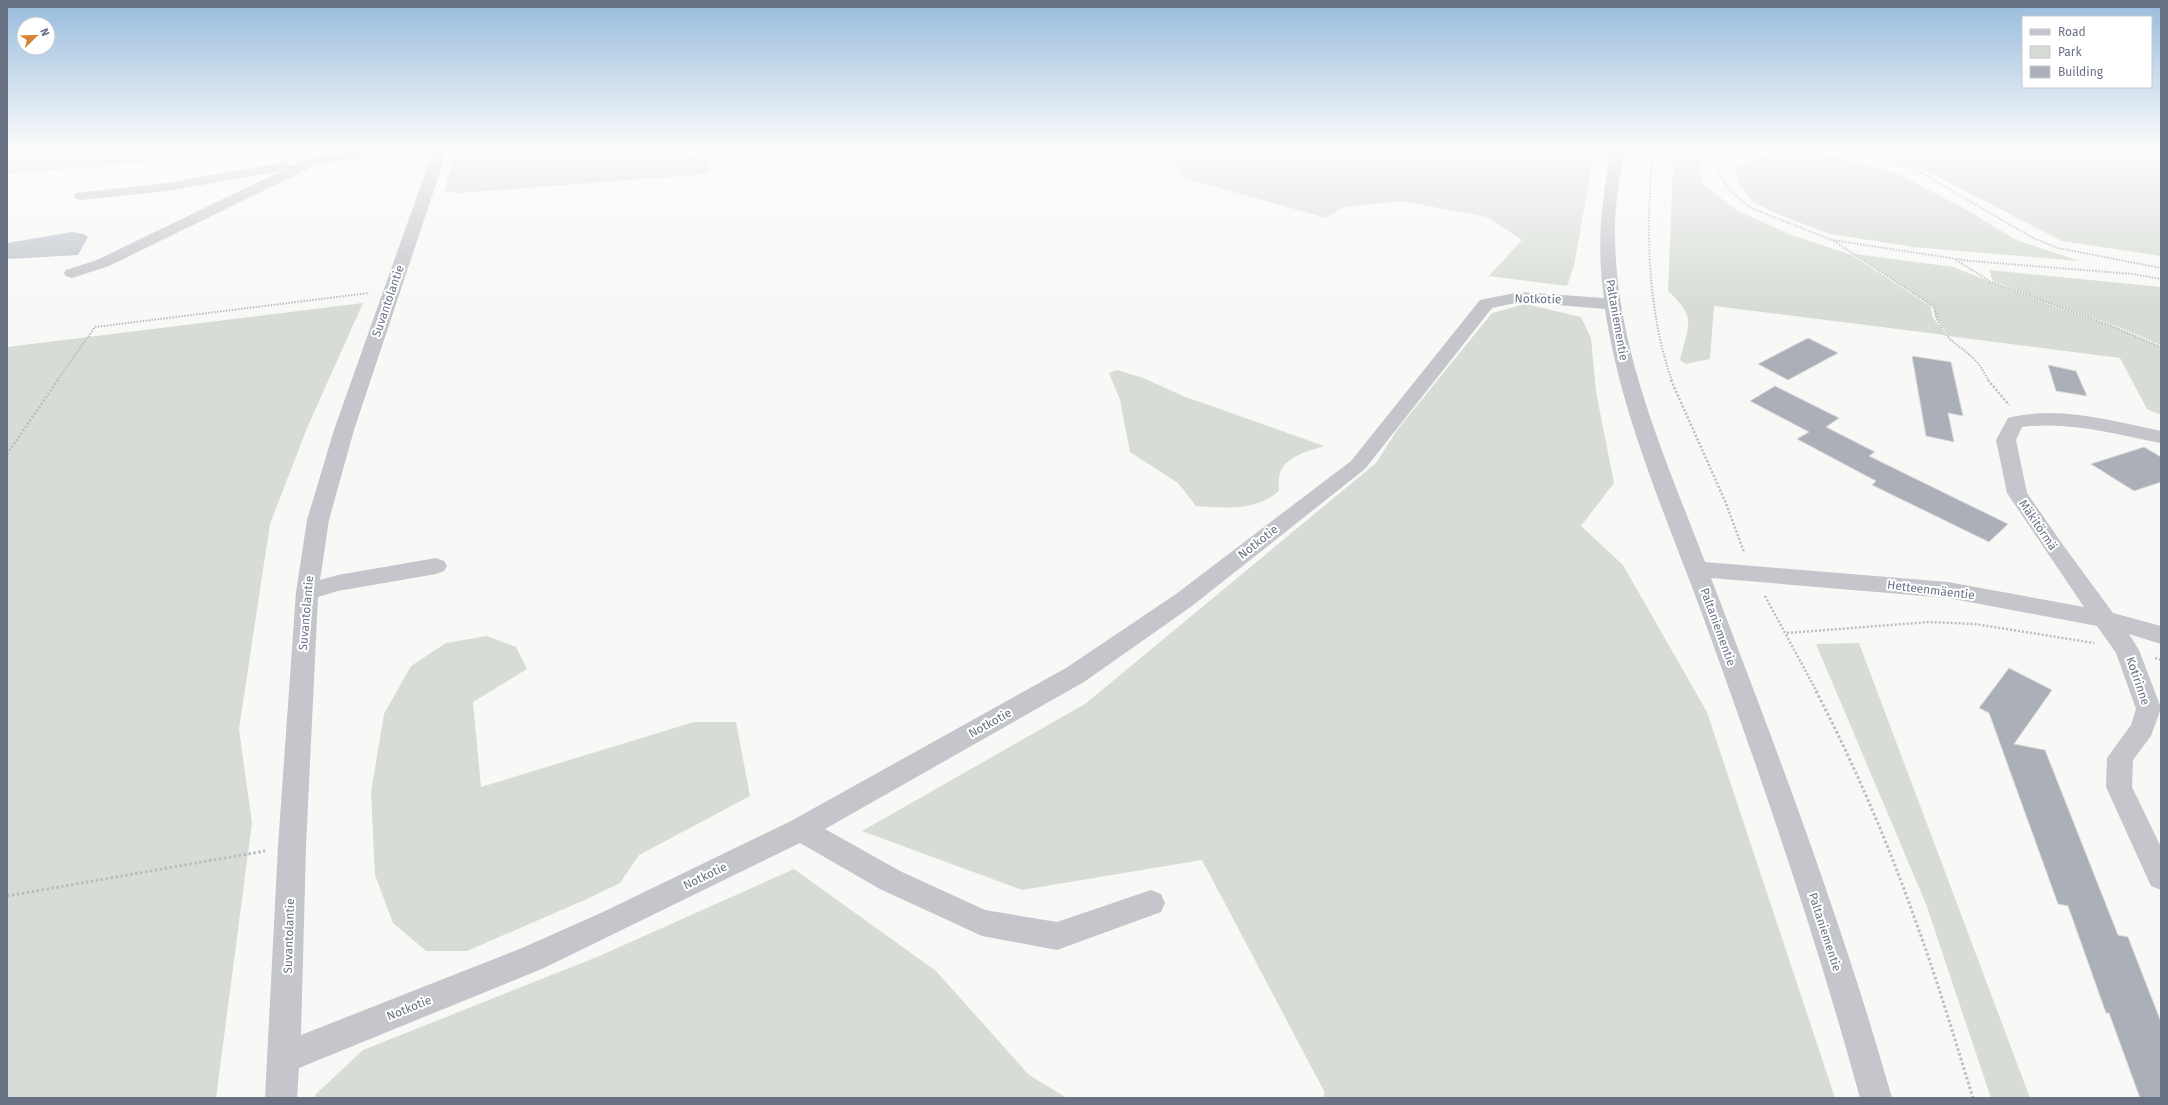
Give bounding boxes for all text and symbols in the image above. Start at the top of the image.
north arrow [16,16,56,56]
legend [2022,16,2152,88]
text: Road [2058,25,2086,39]
text: N [37,26,52,38]
text: Park [2058,45,2082,59]
text: Building [2058,65,2104,79]
street label: Suvantolantie [369,263,407,339]
street label: Paltaniementie [1603,278,1631,362]
street label: Notkotie [1514,292,1562,306]
street label: Mäkitörmä [2016,497,2060,553]
street label: Notkotie [1235,522,1281,562]
street label: Suvantolantie [296,575,316,651]
street label: Hetteenmäentie [1887,578,1975,602]
street label: Paltaniementie [1697,586,1739,668]
street label: Kotirinne [2123,655,2153,707]
street label: Notkotie [966,706,1014,740]
street label: Notkotie [681,859,729,893]
street label: Paltaniementie [1806,891,1844,973]
street label: Suvantolantie [281,898,297,974]
street label: Notkotie [385,993,433,1023]

